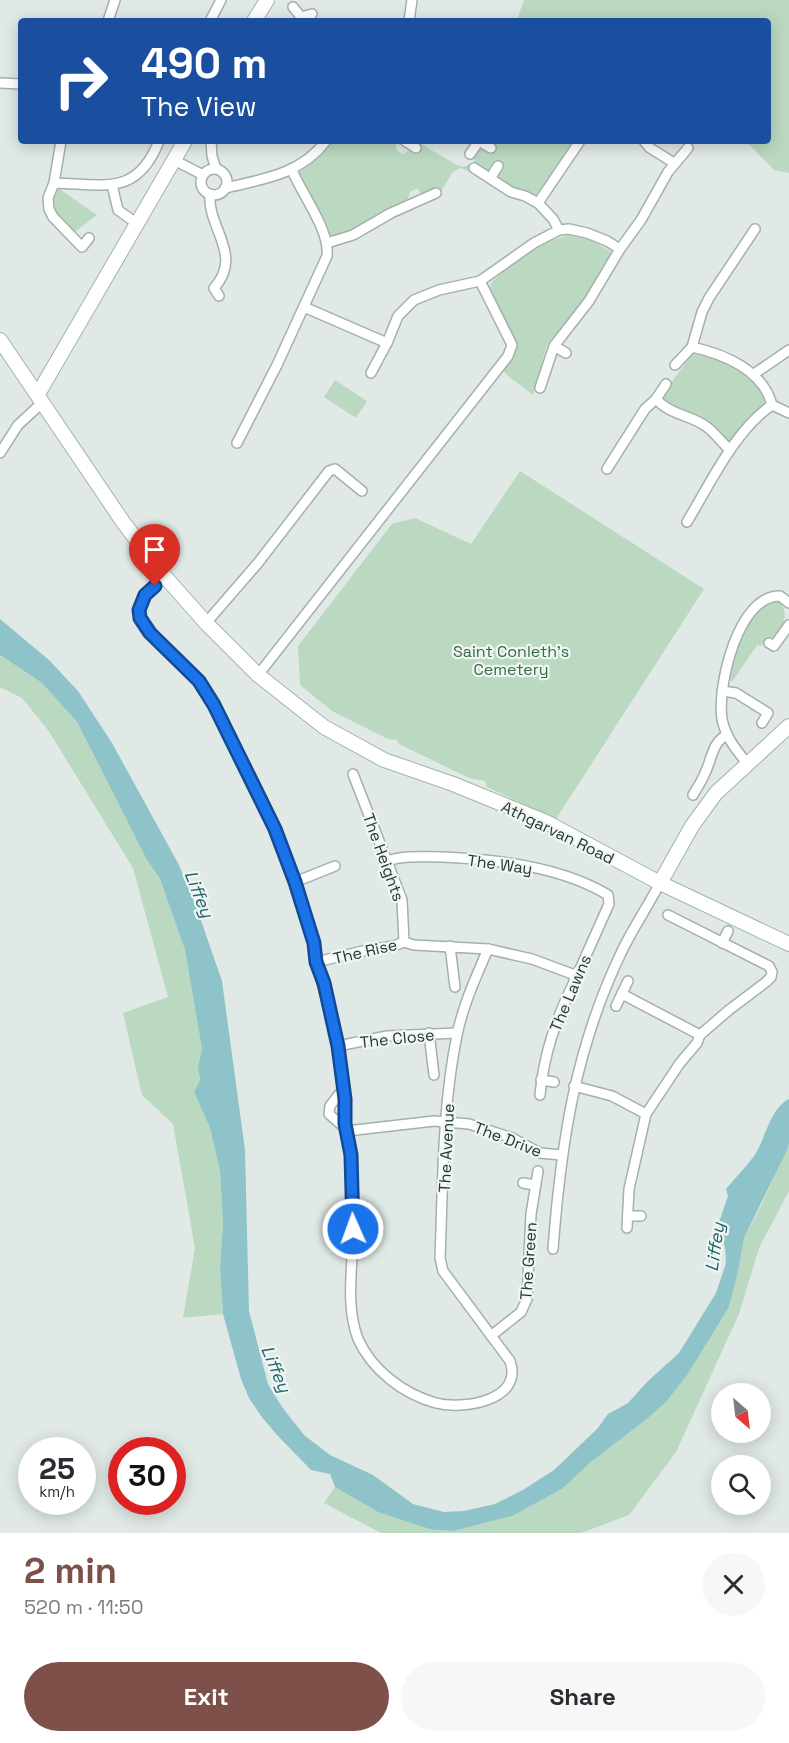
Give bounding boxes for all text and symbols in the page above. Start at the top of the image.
text: 490 m [141,37,267,90]
icon: right [42,42,120,120]
text: The View [141,89,257,124]
pin [129,524,180,586]
icon: arrive [138,533,171,566]
park label: Saint Conleth's Cemetery [453,641,569,680]
street label: Athgarvan Road [498,796,618,869]
street label: The Heights [358,810,409,904]
street label: The Way [466,850,534,879]
water label: Liffey [180,867,220,922]
street label: The Rise [331,934,399,969]
street label: The Lawns [545,952,596,1035]
street label: The Close [359,1024,435,1053]
street label: The Avenue [434,1103,459,1193]
street label: The Drive [471,1117,545,1162]
position arrow [321,1197,385,1261]
water label: Liffey [700,1220,729,1273]
street label: The Green [515,1221,542,1301]
water label: Liffey [256,1342,297,1397]
north arrow [711,1383,771,1443]
map controls [711,1383,771,1515]
speed limit sign: 30 [108,1437,186,1515]
text: 25 [39,1449,75,1488]
button: search [711,1455,771,1515]
text: km/h [39,1482,75,1501]
text: 2 min [24,1548,117,1594]
button: close [702,1553,765,1616]
text: 520 m · 11:50 [24,1594,144,1620]
button: Exit [24,1662,389,1731]
button: Share [401,1662,765,1731]

